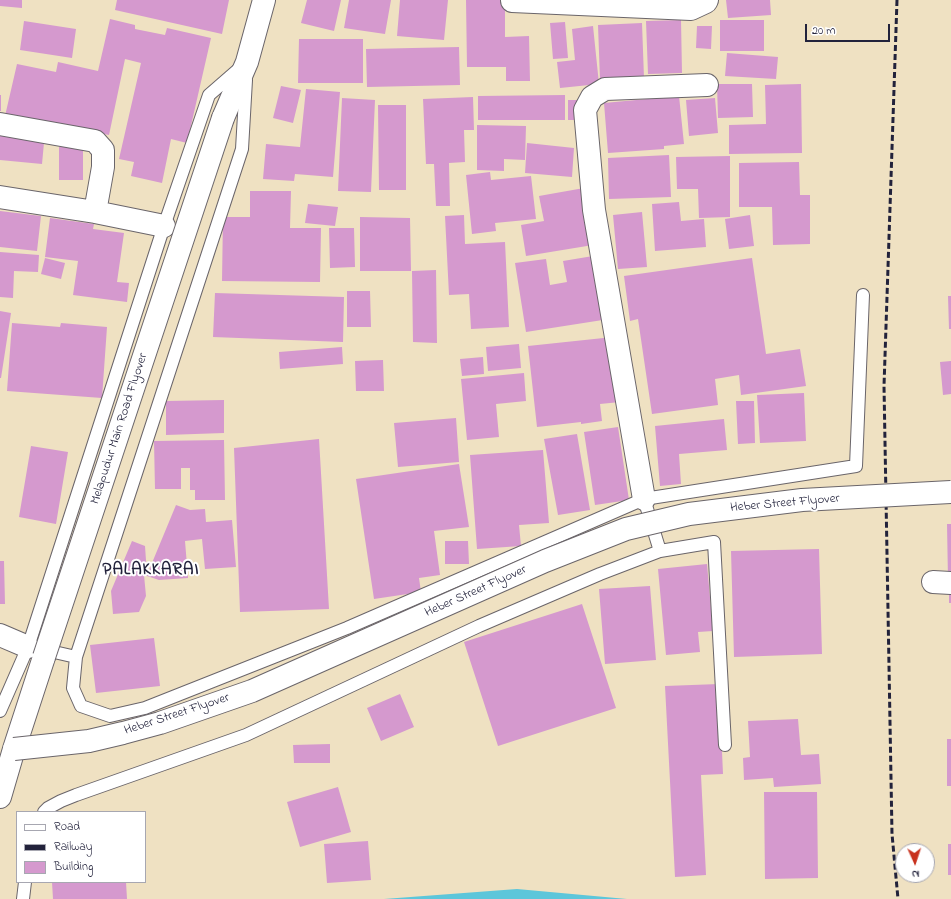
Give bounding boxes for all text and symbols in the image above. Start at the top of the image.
scale bar [807,16,892,42]
text: 20 m [812,22,835,40]
street label: Melapudur Main Road Flyover [88,351,152,507]
street label: Heber Street Flyover [730,491,840,517]
district label: PALAKKARAI [103,561,199,581]
street label: Heber Street Flyover [423,563,529,621]
street label: Heber Street Flyover [122,691,232,739]
legend [16,811,146,883]
text: Road [54,818,80,836]
text: Railway [54,838,92,856]
north arrow [895,843,935,883]
text: Building [54,858,93,876]
text: N [911,866,920,882]

